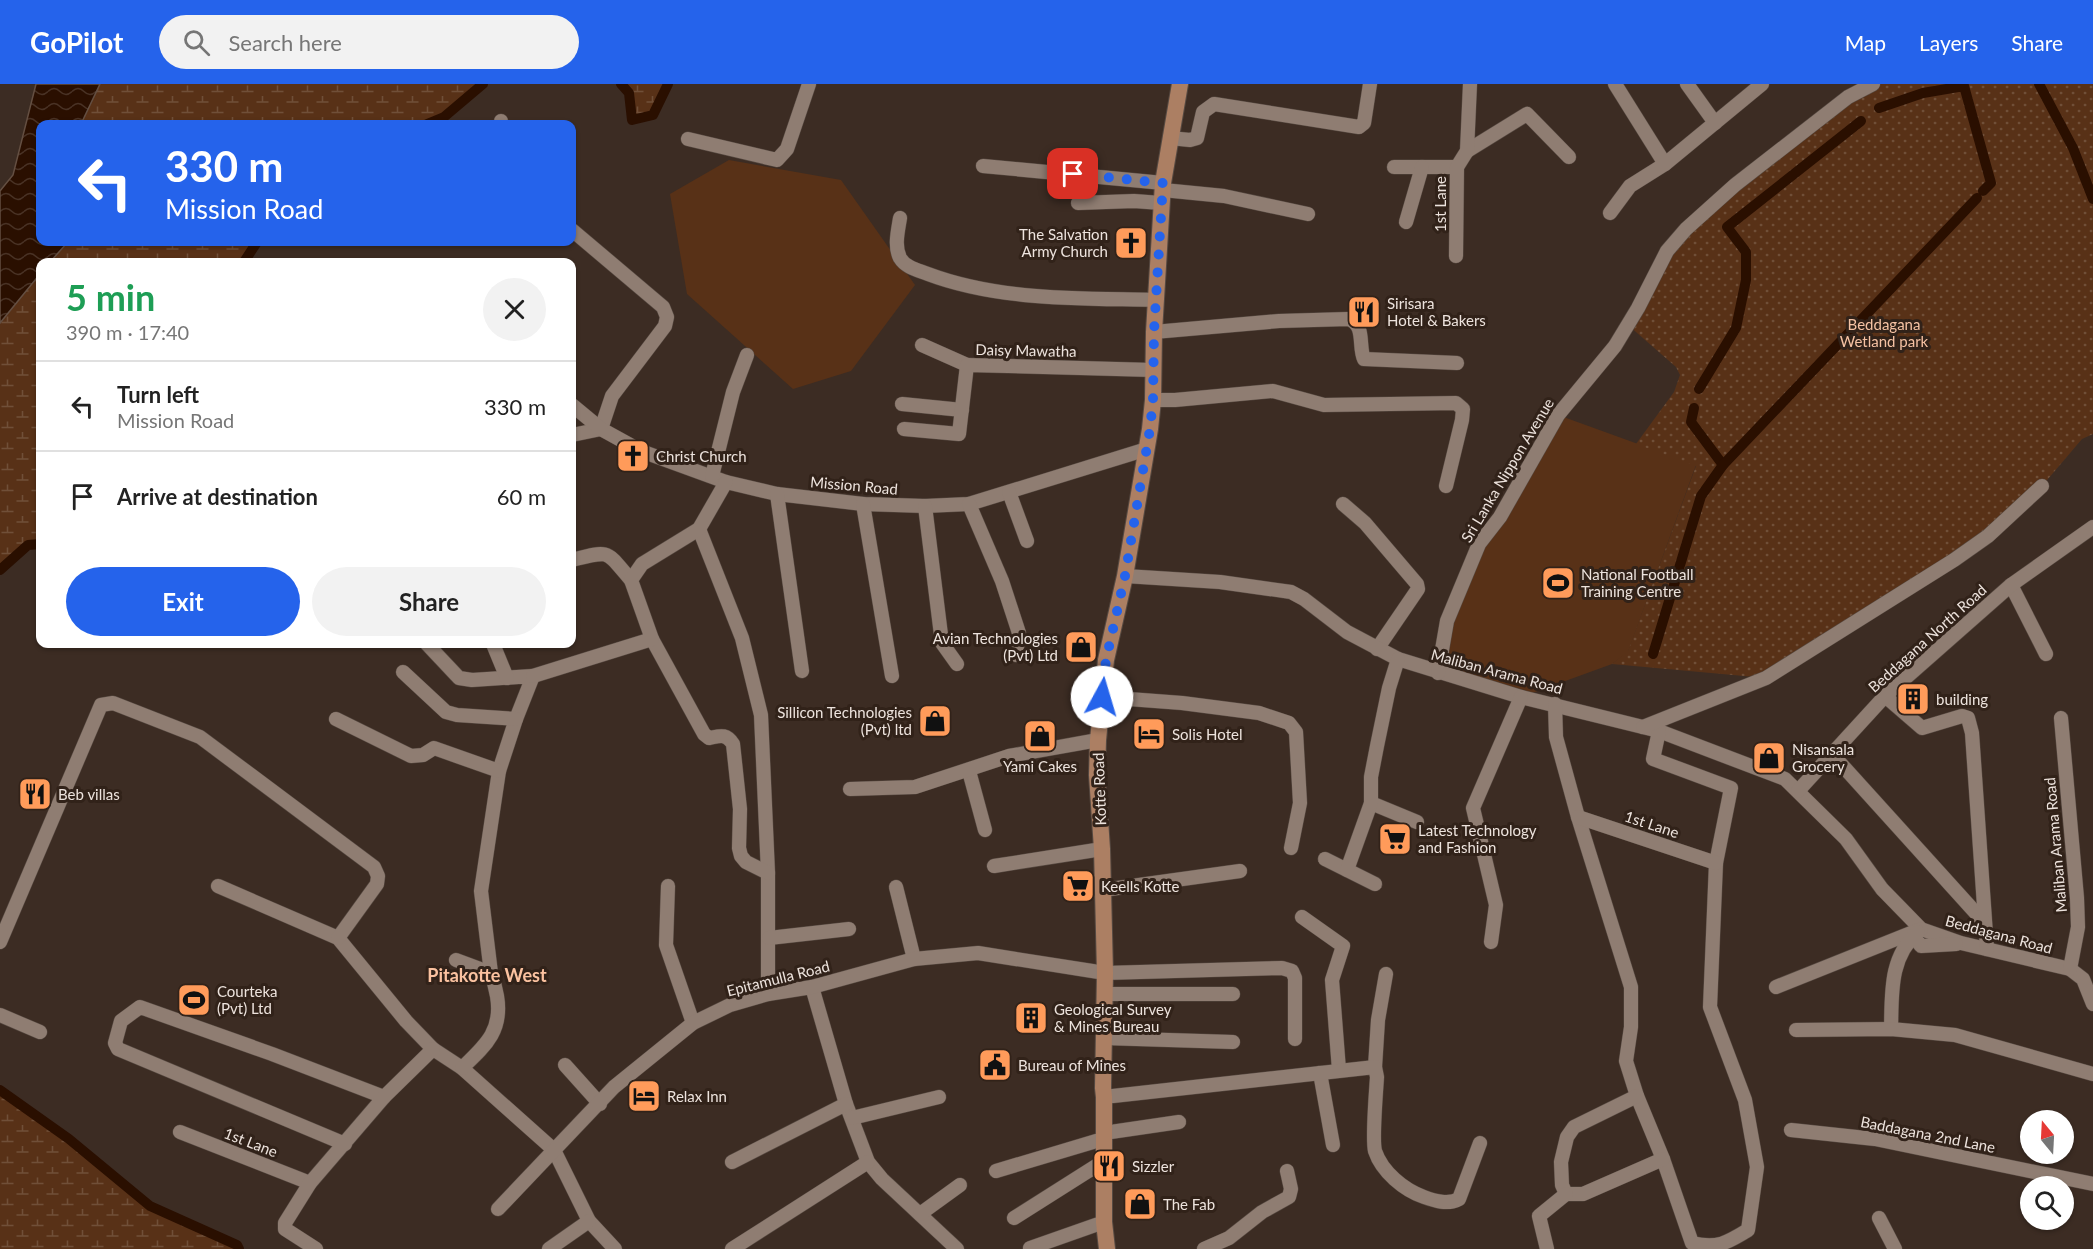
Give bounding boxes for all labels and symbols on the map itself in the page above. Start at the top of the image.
pin [1047,148,1098,199]
street label: 1st Lane [1431,176,1449,232]
place label: The Salvation Army Church [1019,225,1108,260]
church icon: The Salvation Army Church [1113,225,1149,261]
restaurant icon: Sirisara Hotel & Bakers [1346,294,1382,330]
place label: Sirisara Hotel & Bakers [1387,294,1486,329]
park label: Beddagana Wetland park [1840,315,1929,350]
street label: Daisy Mawatha [975,340,1077,360]
street label: Sri Lanka Nippon Avenue [1457,395,1557,545]
church icon: Christ Church [615,438,651,474]
place label: Christ Church [656,447,747,465]
street label: Mission Road [809,472,899,498]
sports icon: National Football Training Centre [1540,565,1576,601]
place label: National Football Training Centre [1581,565,1694,600]
street label: Beddagana North Road [1864,580,1990,696]
place label: Avian Technologies (Pvt) Ltd [933,629,1058,664]
shop icon: Avian Technologies (Pvt) Ltd [1063,629,1099,665]
street label: Maliban Arama Road [1429,645,1565,697]
position arrow [1070,665,1134,729]
building icon: building [1895,681,1931,717]
place label: building [1936,690,1988,708]
place label: Sillicon Technologies (Pvt) ltd [777,703,912,738]
shop icon: Sillicon Technologies (Pvt) ltd [917,703,953,739]
hotel icon: Solis Hotel [1131,716,1167,752]
shop icon: Yami Cakes [1022,718,1058,754]
place label: Solis Hotel [1172,725,1242,743]
shop icon: Nisansala Grocery [1751,740,1787,776]
place label: Nisansala Grocery [1792,740,1854,775]
street label: Kotte Road [1089,752,1109,826]
place label: Yami Cakes [1003,757,1077,775]
restaurant icon: Beb villas [17,776,53,812]
street label: Maliban Arama Road [2040,777,2070,913]
place label: Beb villas [58,785,120,803]
street label: 1st Lane [1623,807,1681,841]
supermarket icon: Latest Technology and Fashion [1377,821,1413,857]
place label: Latest Technology and Fashion [1418,821,1537,856]
supermarket icon: Keells Kotte [1060,868,1096,904]
place label: Keells Kotte [1101,877,1180,895]
street label: Beddagana Road [1944,911,2054,957]
street label: Epitamulla Road [725,956,831,1000]
district label: Pitakotte West [427,964,547,986]
sports icon: Courteka (Pvt) Ltd [176,982,212,1018]
place label: Courteka (Pvt) Ltd [217,982,278,1017]
building icon: Geological Survey & Mines Bureau [1013,1000,1049,1036]
place label: Geological Survey & Mines Bureau [1054,1000,1172,1035]
public building icon: Bureau of Mines [977,1047,1013,1083]
place label: Bureau of Mines [1018,1056,1126,1074]
hotel icon: Relax Inn [626,1078,662,1114]
place label: Relax Inn [667,1087,727,1105]
north arrow [2020,1110,2074,1164]
street label: Baddagana 2nd Lane [1859,1112,1997,1156]
street label: 1st Lane [222,1124,280,1160]
restaurant icon: Sizzler [1091,1148,1127,1184]
place label: Sizzler [1132,1157,1175,1175]
shop icon: The Fab [1122,1186,1158,1222]
place label: The Fab [1163,1195,1215,1213]

